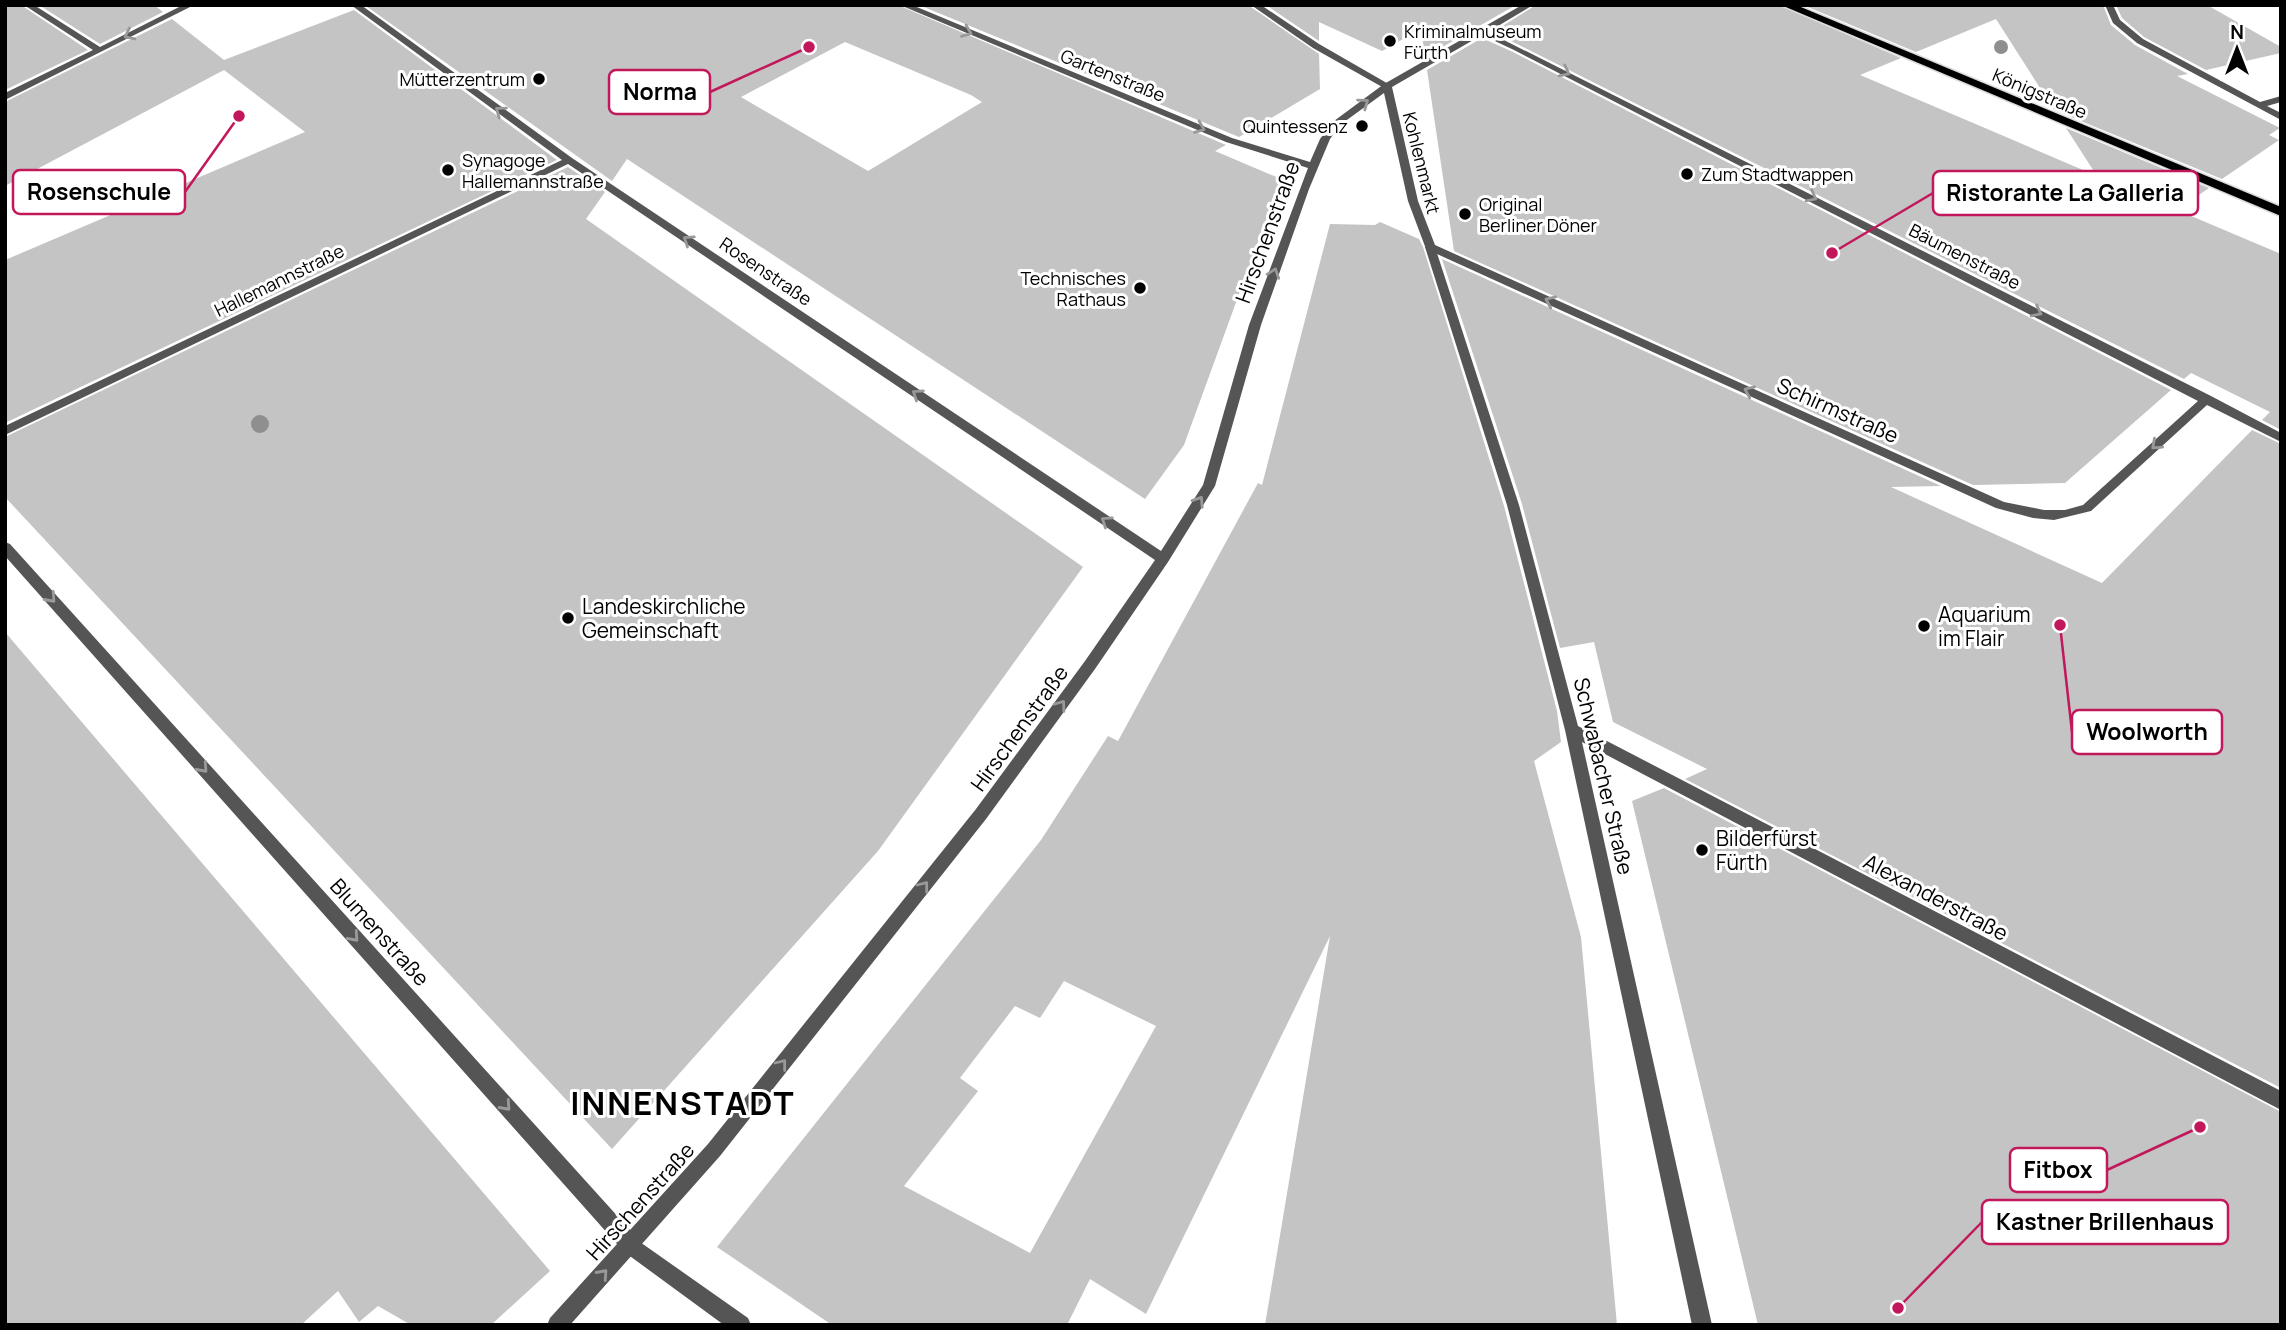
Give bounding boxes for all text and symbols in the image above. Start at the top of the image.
north arrow [2202,14,2272,84]
place label: Kriminalmuseum Fürth [1404,19,1542,64]
text: N [2230,19,2244,45]
one-way arrow [960,23,972,37]
one-way arrow [124,27,136,41]
marker: Kriminalmuseum Fürth [1382,33,1398,49]
street label: Gartenstraße [1057,43,1169,107]
street label: Königstraße [1989,62,2091,124]
one-way arrow [1558,64,1570,78]
place label: Mütterzentrum [399,67,525,91]
callout: Norma [609,70,710,114]
marker: Mütterzentrum [531,71,547,87]
text: Norma [623,75,697,107]
one-way arrow [1356,99,1369,112]
one-way arrow [495,106,508,119]
street label: Kohlenmarkt [1398,109,1446,217]
place label: Quintessenz [1243,114,1348,138]
marker: Quintessenz [1354,118,1370,134]
one-way arrow [1192,120,1205,134]
place label: Synagoge Hallemannstraße [462,148,604,193]
street label: Hirschenstraße [1228,157,1306,307]
marker: Synagoge Hallemannstraße [440,162,456,178]
place label: Zum Stadtwappen [1701,162,1853,186]
marker: Zum Stadtwappen [1679,166,1695,182]
callout: Rosenschule [13,170,185,214]
callout: Ristorante La Galleria [1933,171,2198,215]
text: Rosenschule [27,175,171,207]
text: Ristorante La Galleria [1946,176,2184,208]
one-way arrow [1805,189,1817,203]
place label: Original Berliner Döner [1479,192,1598,237]
marker: Original Berliner Döner [1457,206,1473,222]
street label: Bäumenstraße [1905,218,2025,294]
street label: Rosenstraße [715,231,817,311]
one-way arrow [682,235,695,248]
street label: Hallemannstraße [210,238,348,322]
place label: Technisches Rathaus [1021,266,1126,311]
one-way arrow [1266,268,1280,280]
marker: Technisches Rathaus [1132,280,1148,296]
one-way arrow [1545,295,1557,309]
one-way arrow [2030,303,2042,317]
street label: Schirmstraße [1773,371,1903,449]
one-way arrow [1744,385,1756,399]
one-way arrow [912,389,925,402]
one-way arrow [2152,437,2165,449]
one-way arrow [1191,496,1204,509]
one-way arrow [1101,517,1114,529]
one-way arrow [43,590,55,603]
place label: Landeskirchliche Gemeinschaft [582,592,746,644]
place label: Aquarium im Flair [1938,600,2031,652]
marker: Landeskirchliche Gemeinschaft [560,610,576,626]
marker: Aquarium im Flair [1916,618,1932,634]
street label: Hirschenstraße [964,659,1074,797]
street label: Schwabacher Straße [1568,675,1640,877]
one-way arrow [1053,700,1066,713]
callout: Woolworth [2072,710,2222,754]
text: Woolworth [2086,715,2208,747]
one-way arrow [194,759,207,772]
place label: Bilderfürst Fürth [1716,824,1817,876]
marker: Bilderfürst Fürth [1694,842,1710,858]
street label: Alexanderstraße [1859,847,2013,947]
street label: Blumenstraße [324,872,436,992]
one-way arrow [915,881,928,894]
one-way arrow [346,929,359,942]
one-way arrow [774,1060,787,1072]
district label: INNENSTADT [570,1080,796,1125]
one-way arrow [498,1098,510,1111]
street label: Hirschenstraße [580,1136,700,1266]
callout: Fitbox [2010,1148,2107,1192]
text: Fitbox [2023,1153,2093,1185]
callout: Kastner Brillenhaus [1982,1200,2228,1244]
text: Kastner Brillenhaus [1996,1205,2214,1237]
one-way arrow [594,1269,607,1282]

